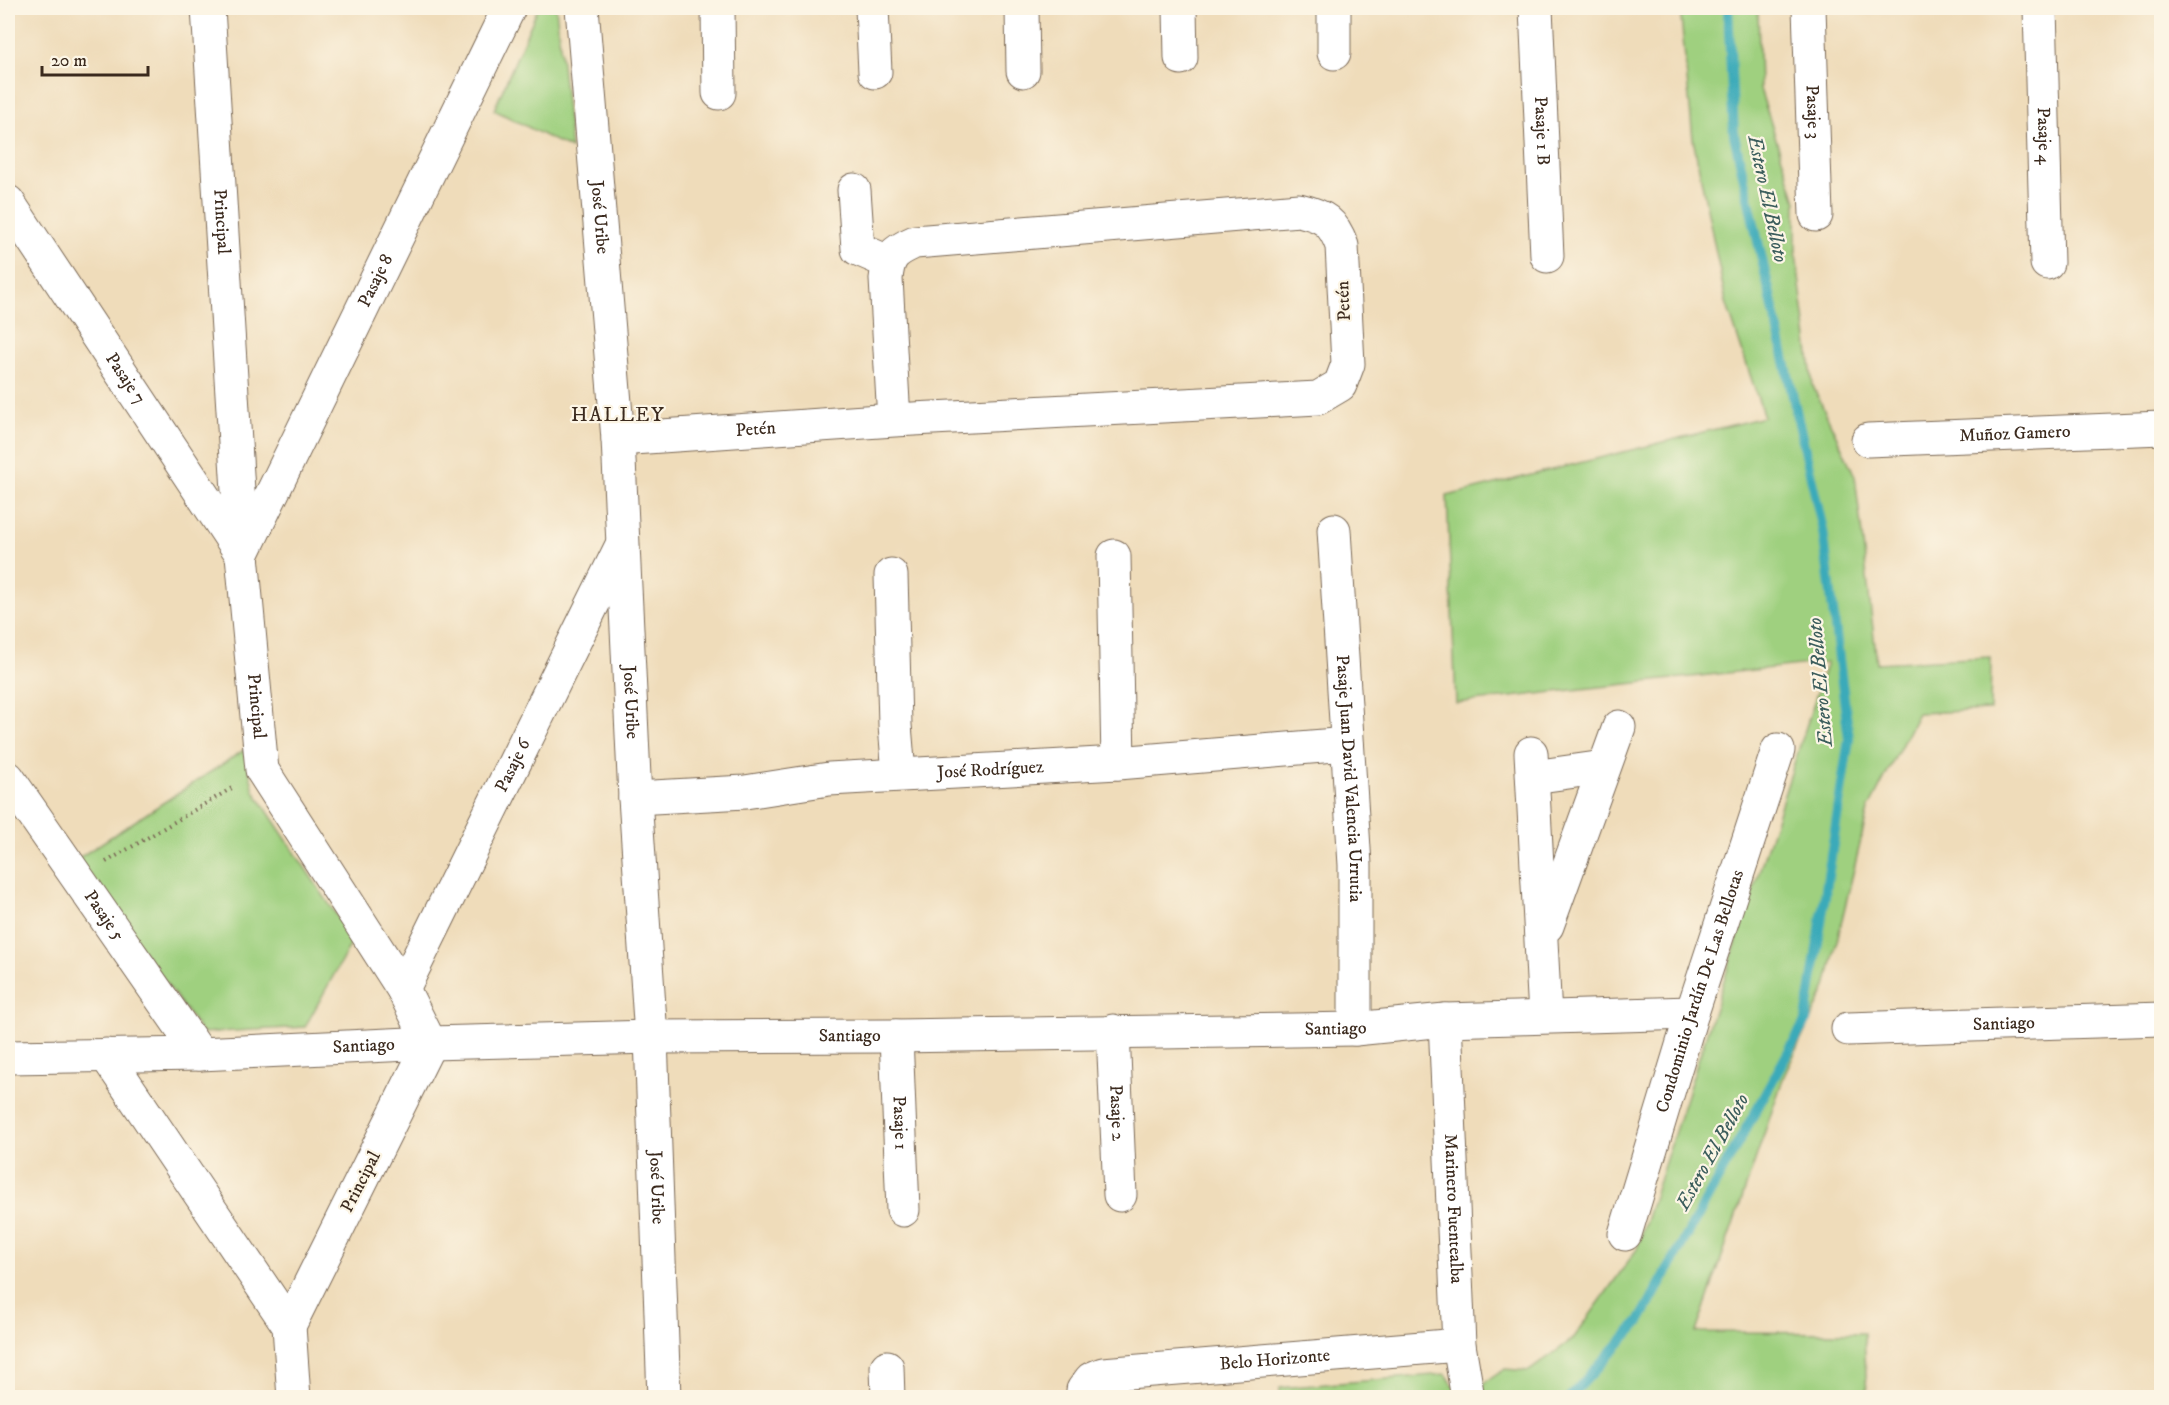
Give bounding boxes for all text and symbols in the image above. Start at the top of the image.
scale bar [42,39,148,77]
text: 20 m [51,50,87,72]
street label: Pasaje 3 [1801,85,1824,139]
street label: Pasaje 1 B [1529,96,1554,166]
street label: Pasaje 4 [2032,107,2055,166]
water label: Estero El Belloto [1741,132,1793,265]
street label: José Uribe [585,178,614,255]
street label: Principal [208,188,234,256]
street label: Pasaje 8 [354,251,398,311]
street label: Petén [1332,280,1356,322]
street label: Pasaje 7 [100,349,150,408]
district label: HALLEY [571,403,665,428]
street label: Petén [735,417,777,442]
street label: Muñoz Gamero [1959,421,2071,447]
water label: Estero El Belloto [1803,617,1839,748]
street label: Pasaje Juan David Valencia Urrutia [1331,654,1366,903]
street label: José Uribe [618,663,643,739]
street label: Principal [242,673,270,741]
street label: Pasaje 6 [491,735,536,796]
street label: José Rodríguez [935,756,1045,784]
street label: Condominio Jardín De Las Bellotas [1651,867,1749,1116]
street label: Pasaje 5 [79,886,129,945]
street label: Santiago [1973,1012,2035,1036]
street label: Santiago [1304,1017,1368,1041]
street label: Santiago [819,1025,881,1047]
street label: Santiago [332,1034,396,1059]
street label: Pasaje 2 [1104,1084,1129,1142]
water label: Estero El Belloto [1670,1089,1755,1215]
street label: Pasaje 1 [887,1095,912,1150]
street label: Marinero Fuentealba [1439,1133,1467,1285]
street label: Principal [336,1147,386,1216]
street label: José Uribe [644,1148,669,1225]
street label: Belo Horizonte [1219,1345,1331,1375]

